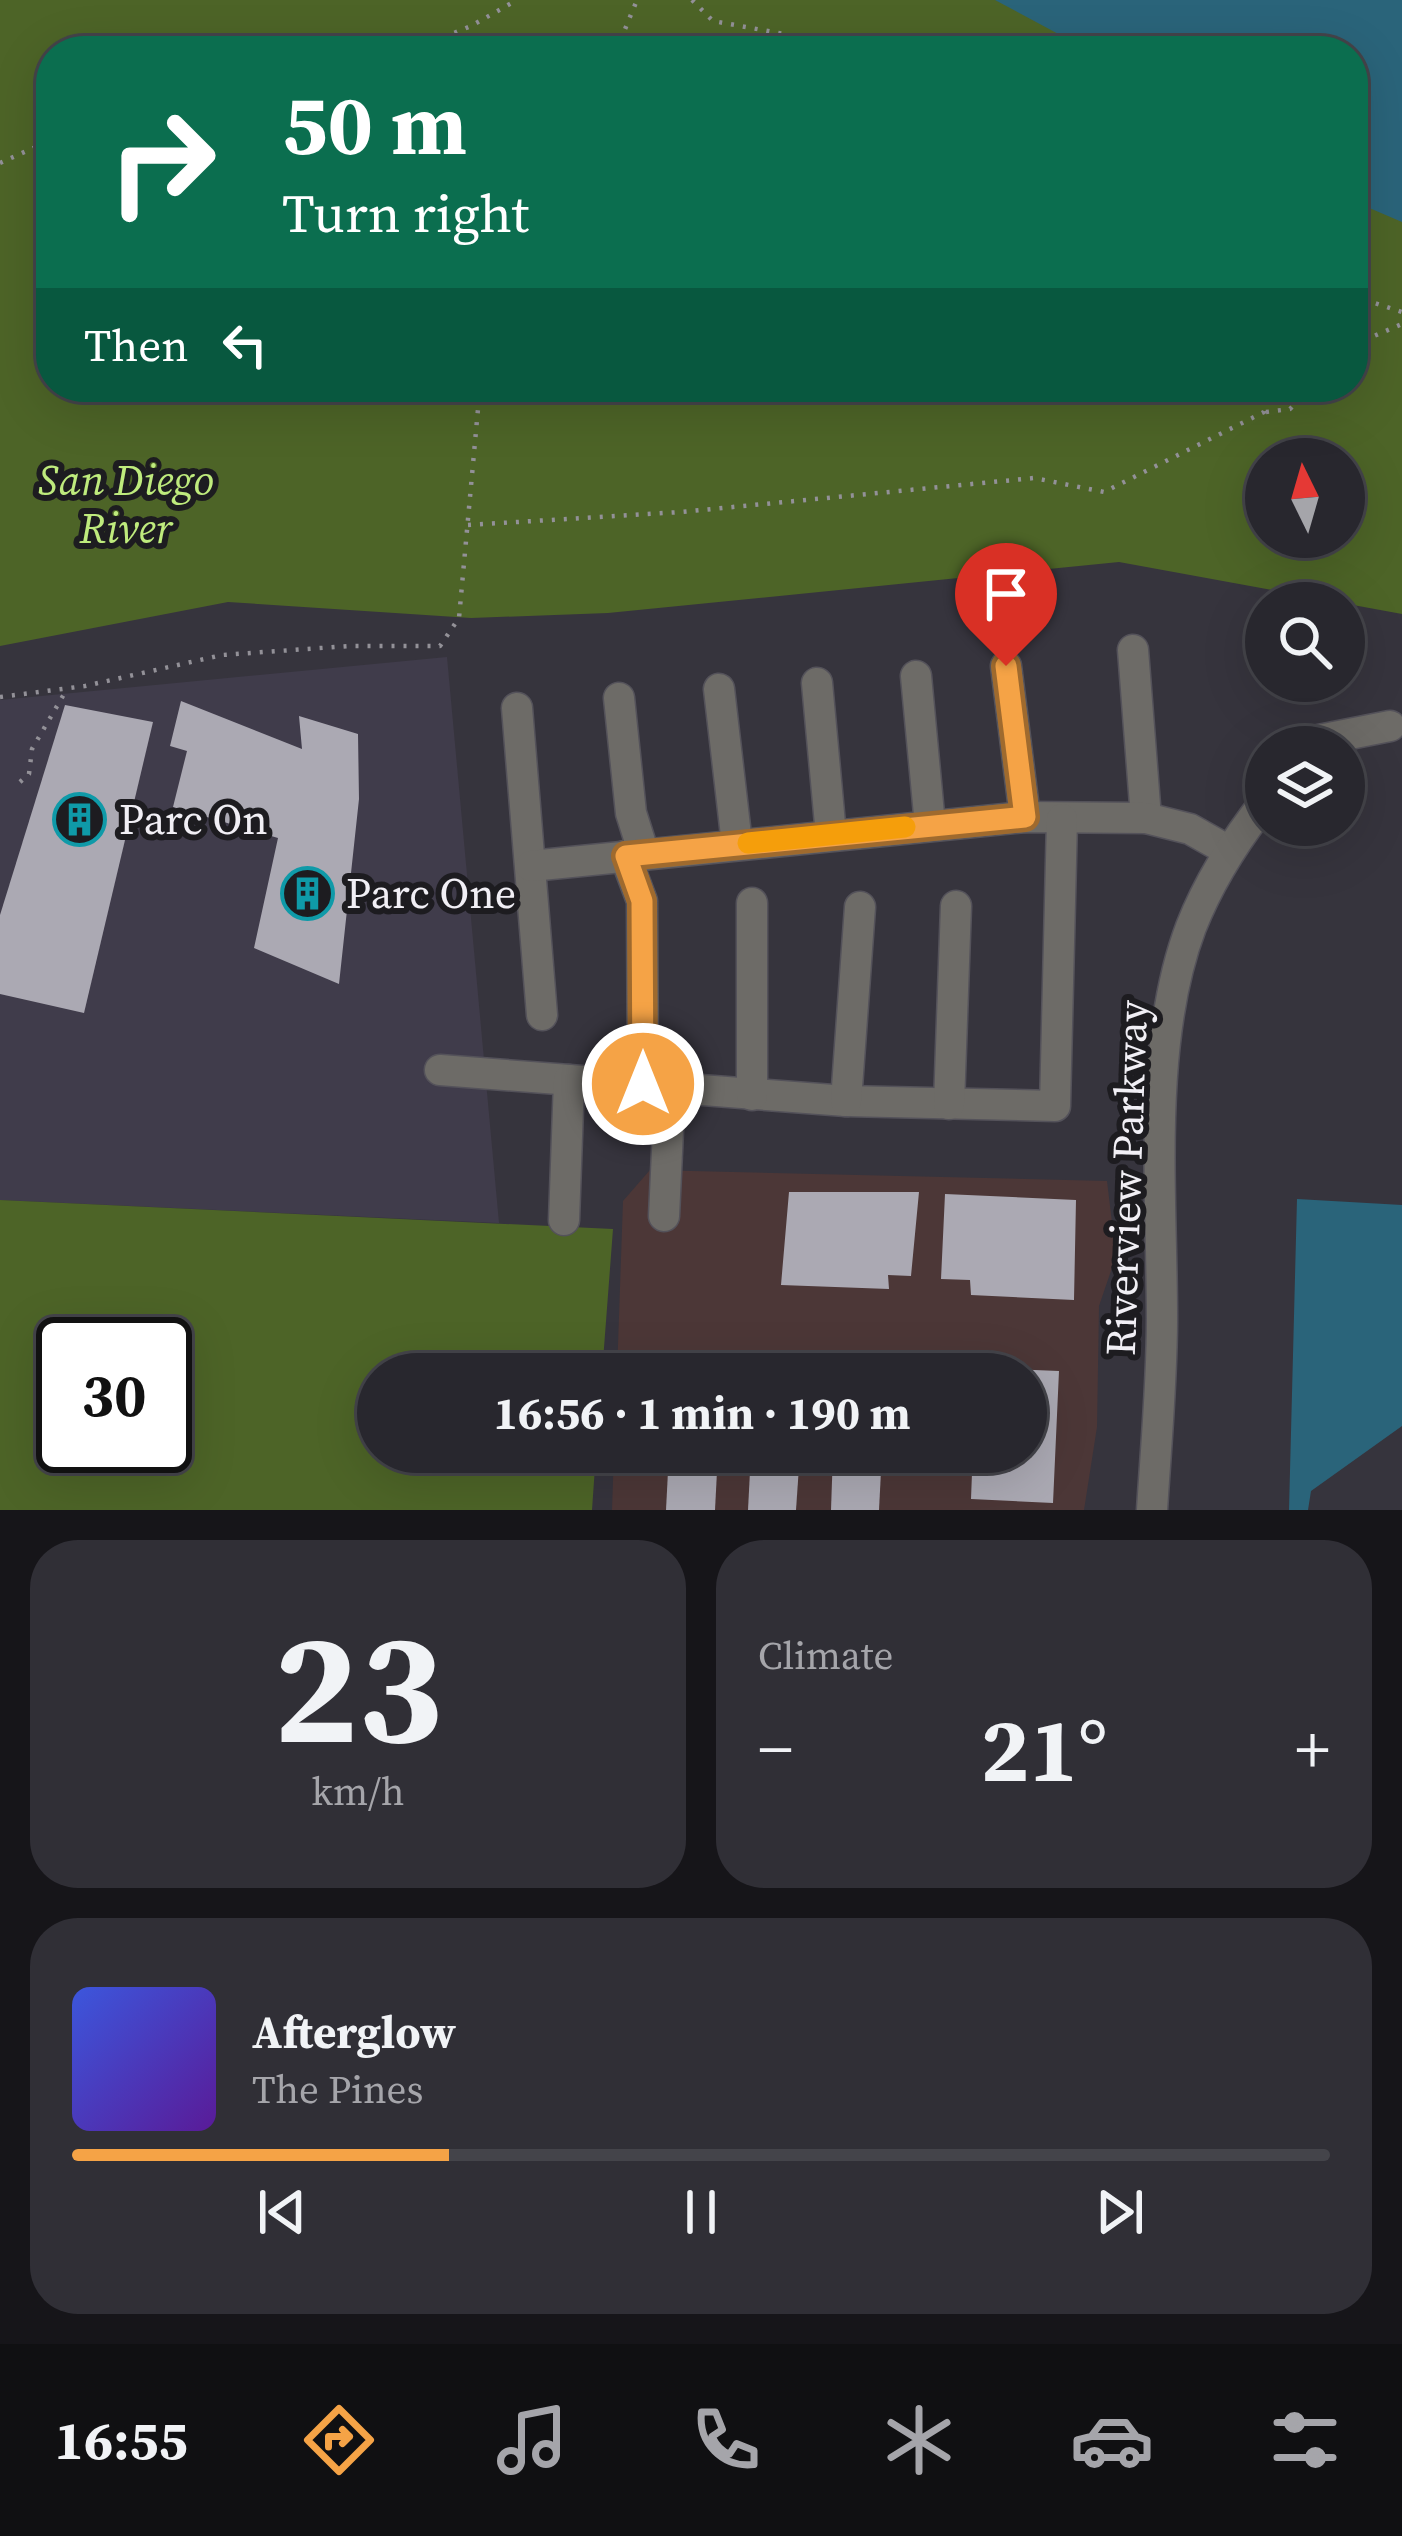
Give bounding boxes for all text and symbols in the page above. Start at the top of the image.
text: 50 m [282,67,467,182]
icon: right [84,84,240,240]
text: Turn right [282,176,529,250]
icon: left [212,312,278,378]
text: Then [84,314,188,376]
north arrow [1245,438,1365,558]
map controls [1245,438,1365,846]
park label: San Diego River [38,451,214,557]
pin [955,543,1057,666]
icon: arrive [973,561,1039,627]
button: search [1245,582,1365,702]
button: layers [1245,726,1365,846]
place label: Parc On [119,790,268,848]
building icon: Parc On [52,791,108,847]
place label: Parc One [346,864,516,922]
building icon: Parc One [279,865,335,921]
street label: Riverview Parkway [1091,999,1161,1357]
position arrow [580,1021,706,1147]
speed limit sign: 30 [36,1317,192,1473]
text: 16:56 · 1 min · 190 m [494,1382,910,1444]
text: 23 [273,1580,443,1794]
text: Climate [758,1629,893,1682]
text: 21° [980,1688,1108,1811]
text: − [758,1704,793,1794]
text: + [1295,1704,1330,1794]
text: km/h [312,1765,404,1818]
text: Afterglow [252,2001,456,2063]
text: The Pines [252,2063,423,2116]
icon: previous [249,2179,315,2245]
icon: pause [668,2179,734,2245]
icon: next [1087,2179,1153,2245]
icon: directions [297,2398,381,2482]
icon: music [490,2398,574,2482]
icon: phone [684,2398,768,2482]
icon: climate [877,2398,961,2482]
icon: car [1070,2398,1154,2482]
icon: filters [1263,2398,1347,2482]
text: 16:55 [55,2403,188,2477]

